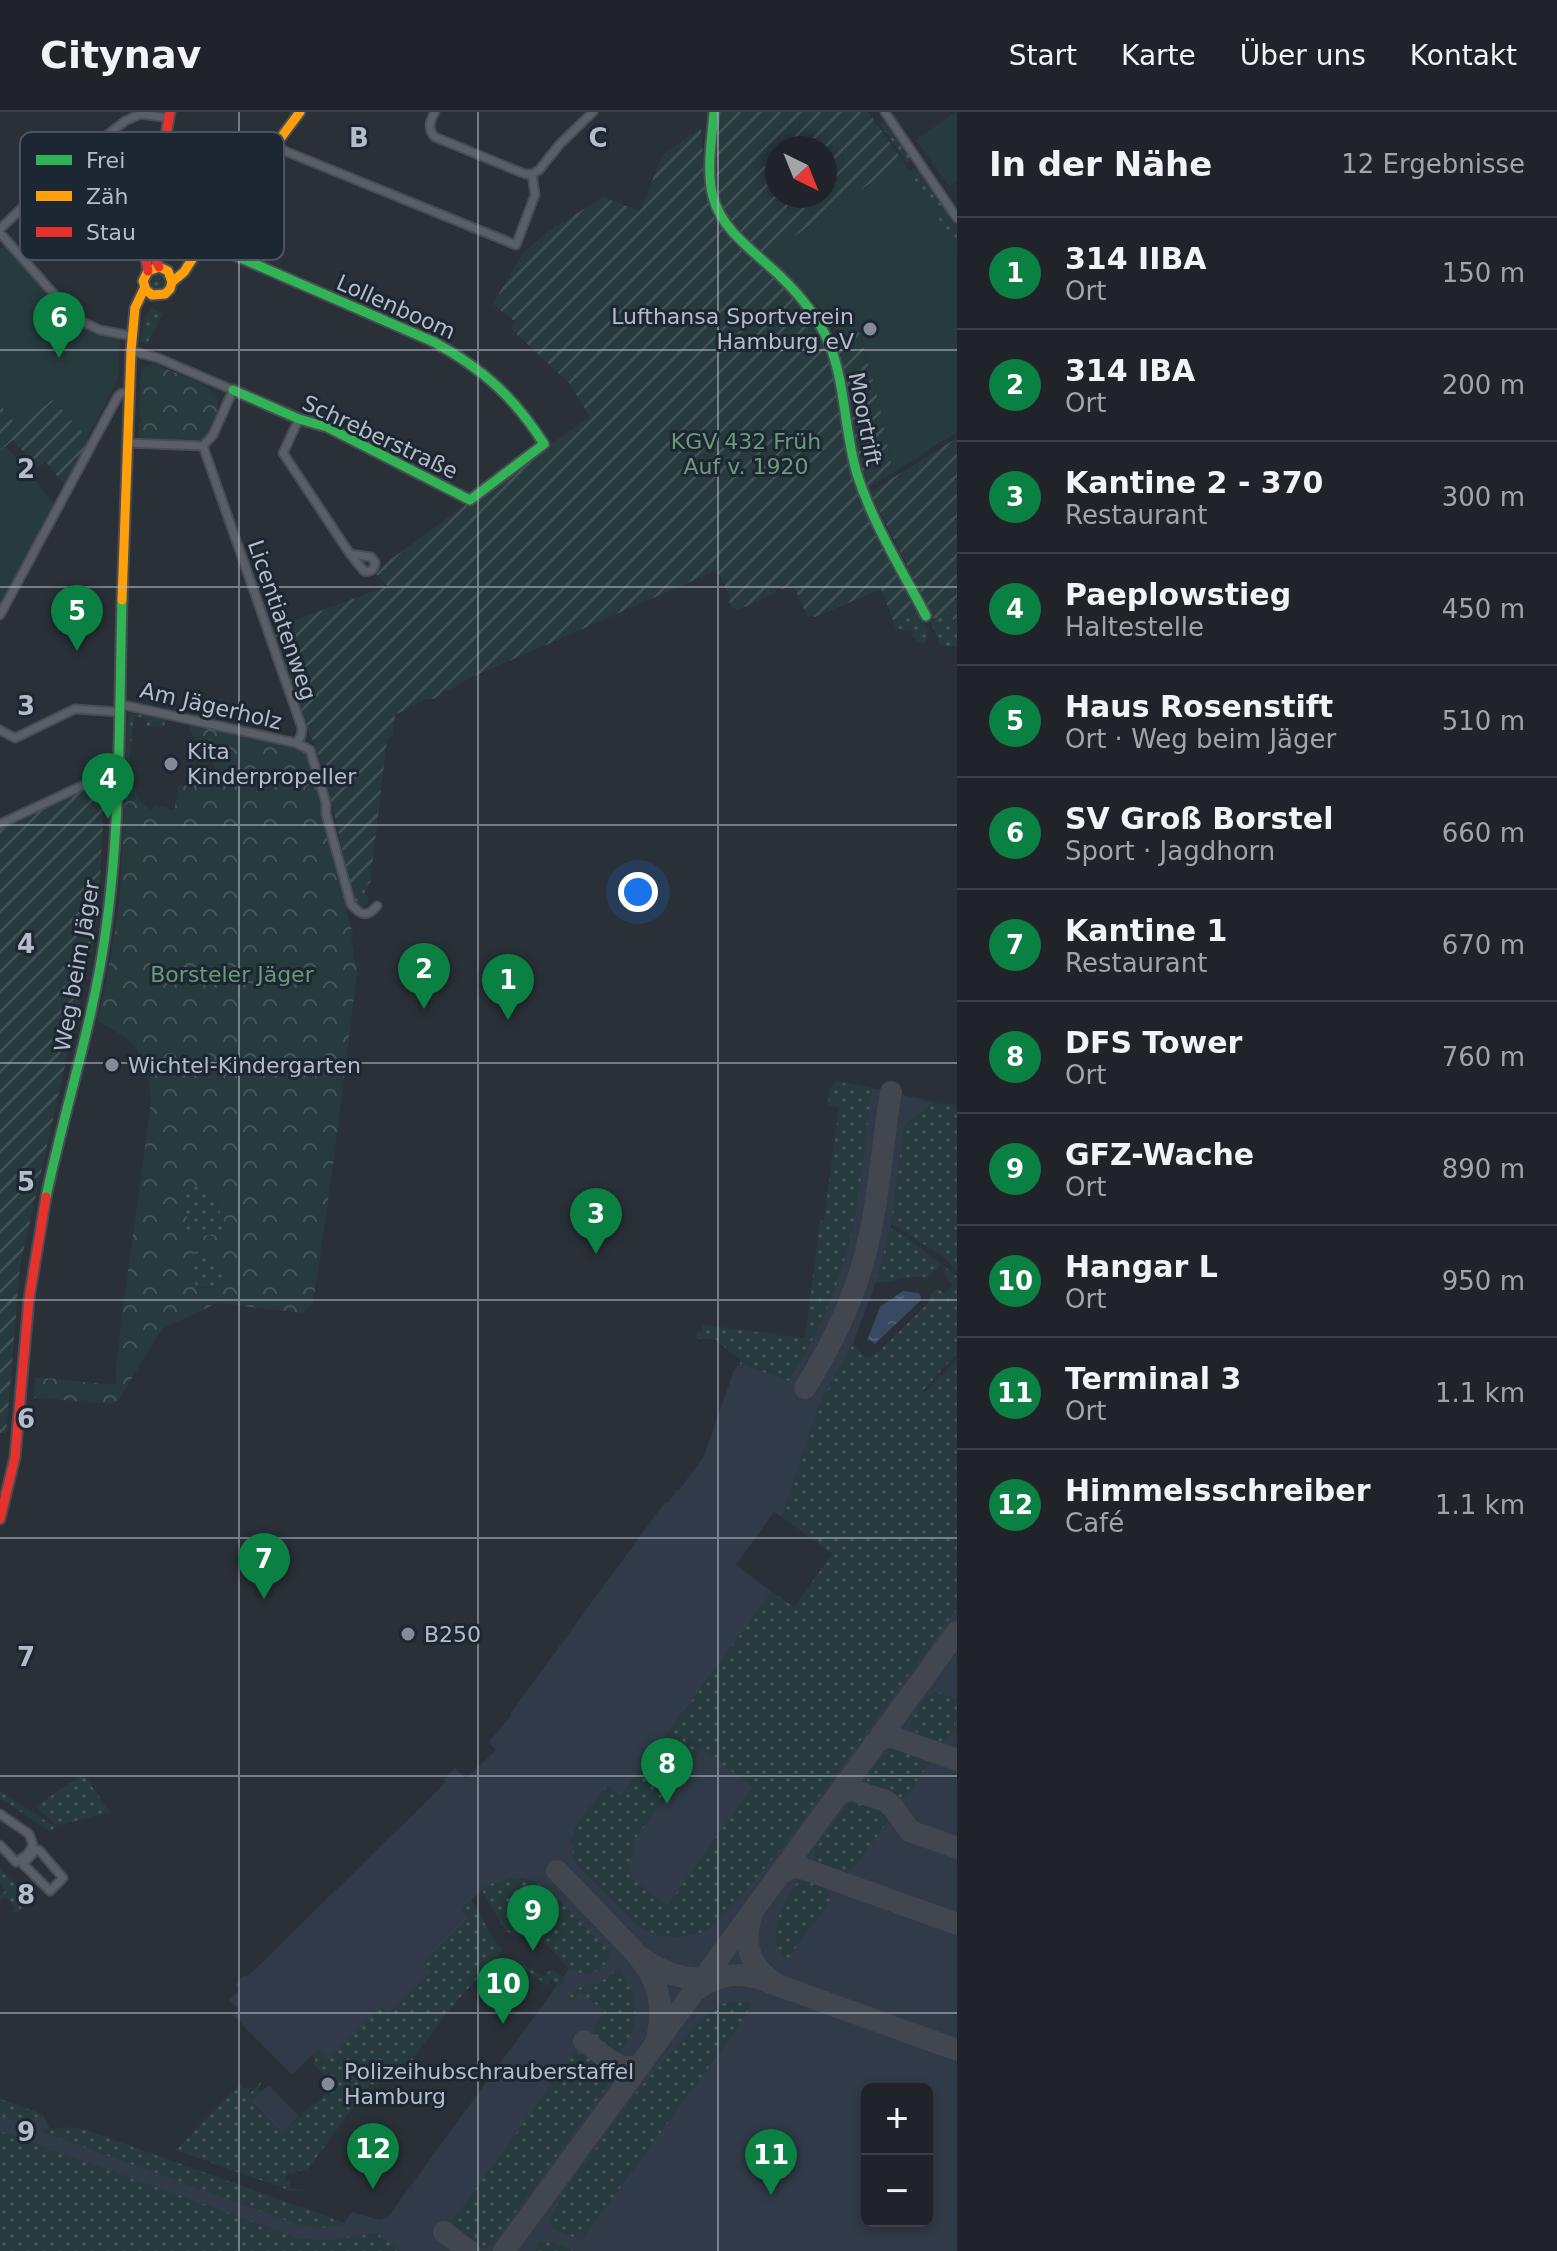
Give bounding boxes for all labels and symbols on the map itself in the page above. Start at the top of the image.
text: B [349,123,369,153]
text: C [588,123,608,153]
legend [20,132,284,260]
north arrow [765,136,837,208]
text: Frei [86,148,125,173]
text: Zäh [86,184,129,209]
text: Stau [86,220,136,245]
street label: Lollenboom [333,270,459,344]
pin: 6 [33,292,85,358]
place label: Lufthansa Sportverein Hamburg eV [611,304,854,354]
marker: Lufthansa Sportverein Hamburg eV [861,320,879,338]
street label: Moortrift [844,370,886,468]
street label: Schreberstraße [298,390,462,484]
park label: KGV 432 Früh Auf v. 1920 [671,429,821,479]
text: 2 [17,454,35,484]
street label: Licentiatenweg [243,537,321,703]
pin: 5 [51,585,103,651]
street label: Am Jägerholz [138,678,284,734]
text: 3 [17,691,35,721]
place label: Kita Kinderpropeller [187,739,357,789]
pin: 4 [82,753,134,819]
marker: Kita Kinderpropeller [162,755,180,773]
your location [618,872,658,912]
street label: Weg beim Jäger [50,877,105,1054]
text: 4 [17,929,35,959]
pin: 2 [398,943,450,1009]
pin: 1 [482,954,534,1020]
park label: Borsteler Jäger [150,962,315,987]
place label: Wichtel-Kindergarten [128,1053,361,1078]
marker: Wichtel-Kindergarten [103,1056,121,1074]
text: 5 [17,1167,35,1197]
pin: 3 [570,1188,622,1254]
text: 6 [17,1404,35,1434]
pin: 7 [238,1533,290,1599]
place label: B250 [424,1622,481,1647]
marker: B250 [399,1625,417,1643]
text: 7 [17,1642,35,1672]
pin: 8 [641,1738,693,1804]
text: 8 [17,1880,35,1910]
pin: 9 [507,1885,559,1951]
pin: 10 [477,1958,529,2024]
place label: Polizeihubschrauberstaffel Hamburg [344,2059,634,2109]
marker: Polizeihubschrauberstaffel Hamburg [319,2075,337,2093]
text: 9 [17,2117,35,2147]
pin: 12 [347,2123,399,2189]
pin: 11 [745,2129,797,2195]

